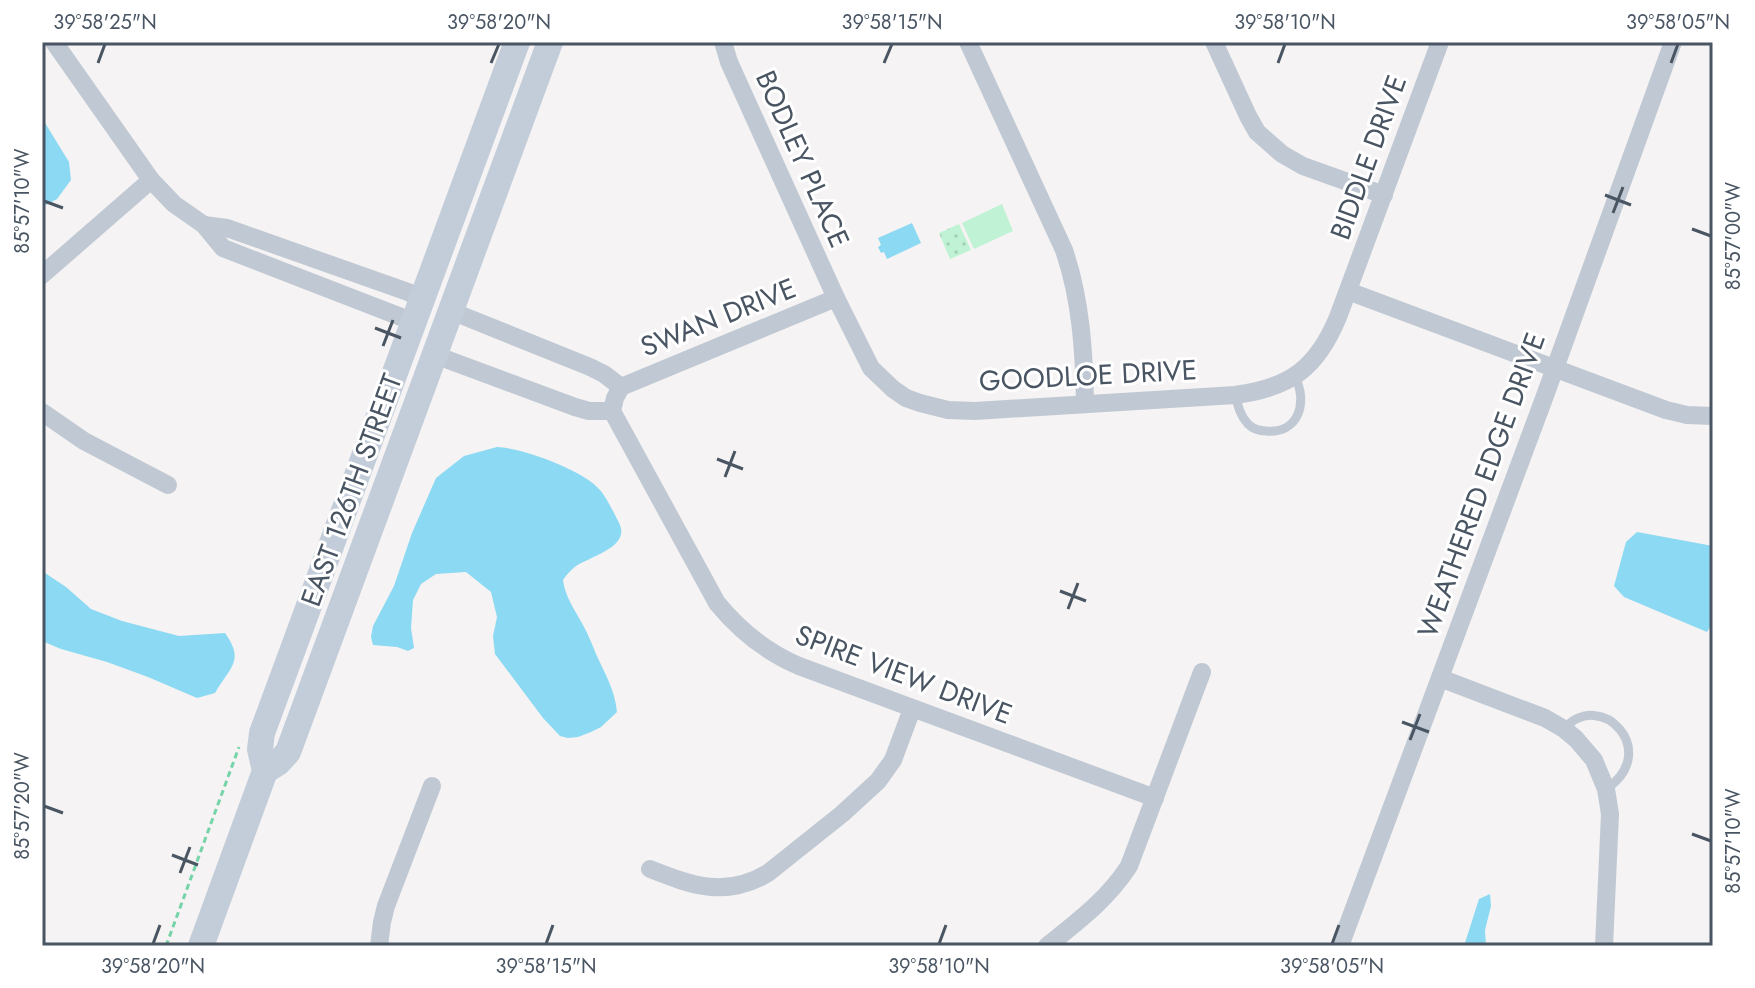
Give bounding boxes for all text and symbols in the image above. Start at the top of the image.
text: 39°58'25"N [53,8,157,37]
text: 39°58'20"N [447,8,551,37]
text: 39°58'15"N [842,8,942,37]
text: 39°58'10"N [1234,8,1336,37]
text: 39°58'05"N [1626,8,1730,37]
street label: BODLEY PLACE [745,64,860,254]
street label: BIDDLE DRIVE [1320,69,1417,245]
text: 85°57'10"W [8,148,37,254]
text: 85°57'00"W [1719,182,1748,290]
street label: SWAN DRIVE [634,268,802,367]
street label: WEATHERED EDGE DRIVE [1407,327,1556,643]
street label: GOODLOE DRIVE [978,349,1198,402]
street label: EAST 126TH STREET [290,368,413,612]
street label: SPIRE VIEW DRIVE [789,614,1018,735]
text: 85°57'20"W [8,752,37,860]
text: 85°57'10"W [1719,788,1748,894]
text: 39°58'20"N [101,952,205,981]
text: 39°58'15"N [496,952,596,981]
text: 39°58'10"N [888,952,990,981]
text: 39°58'05"N [1280,952,1384,981]

